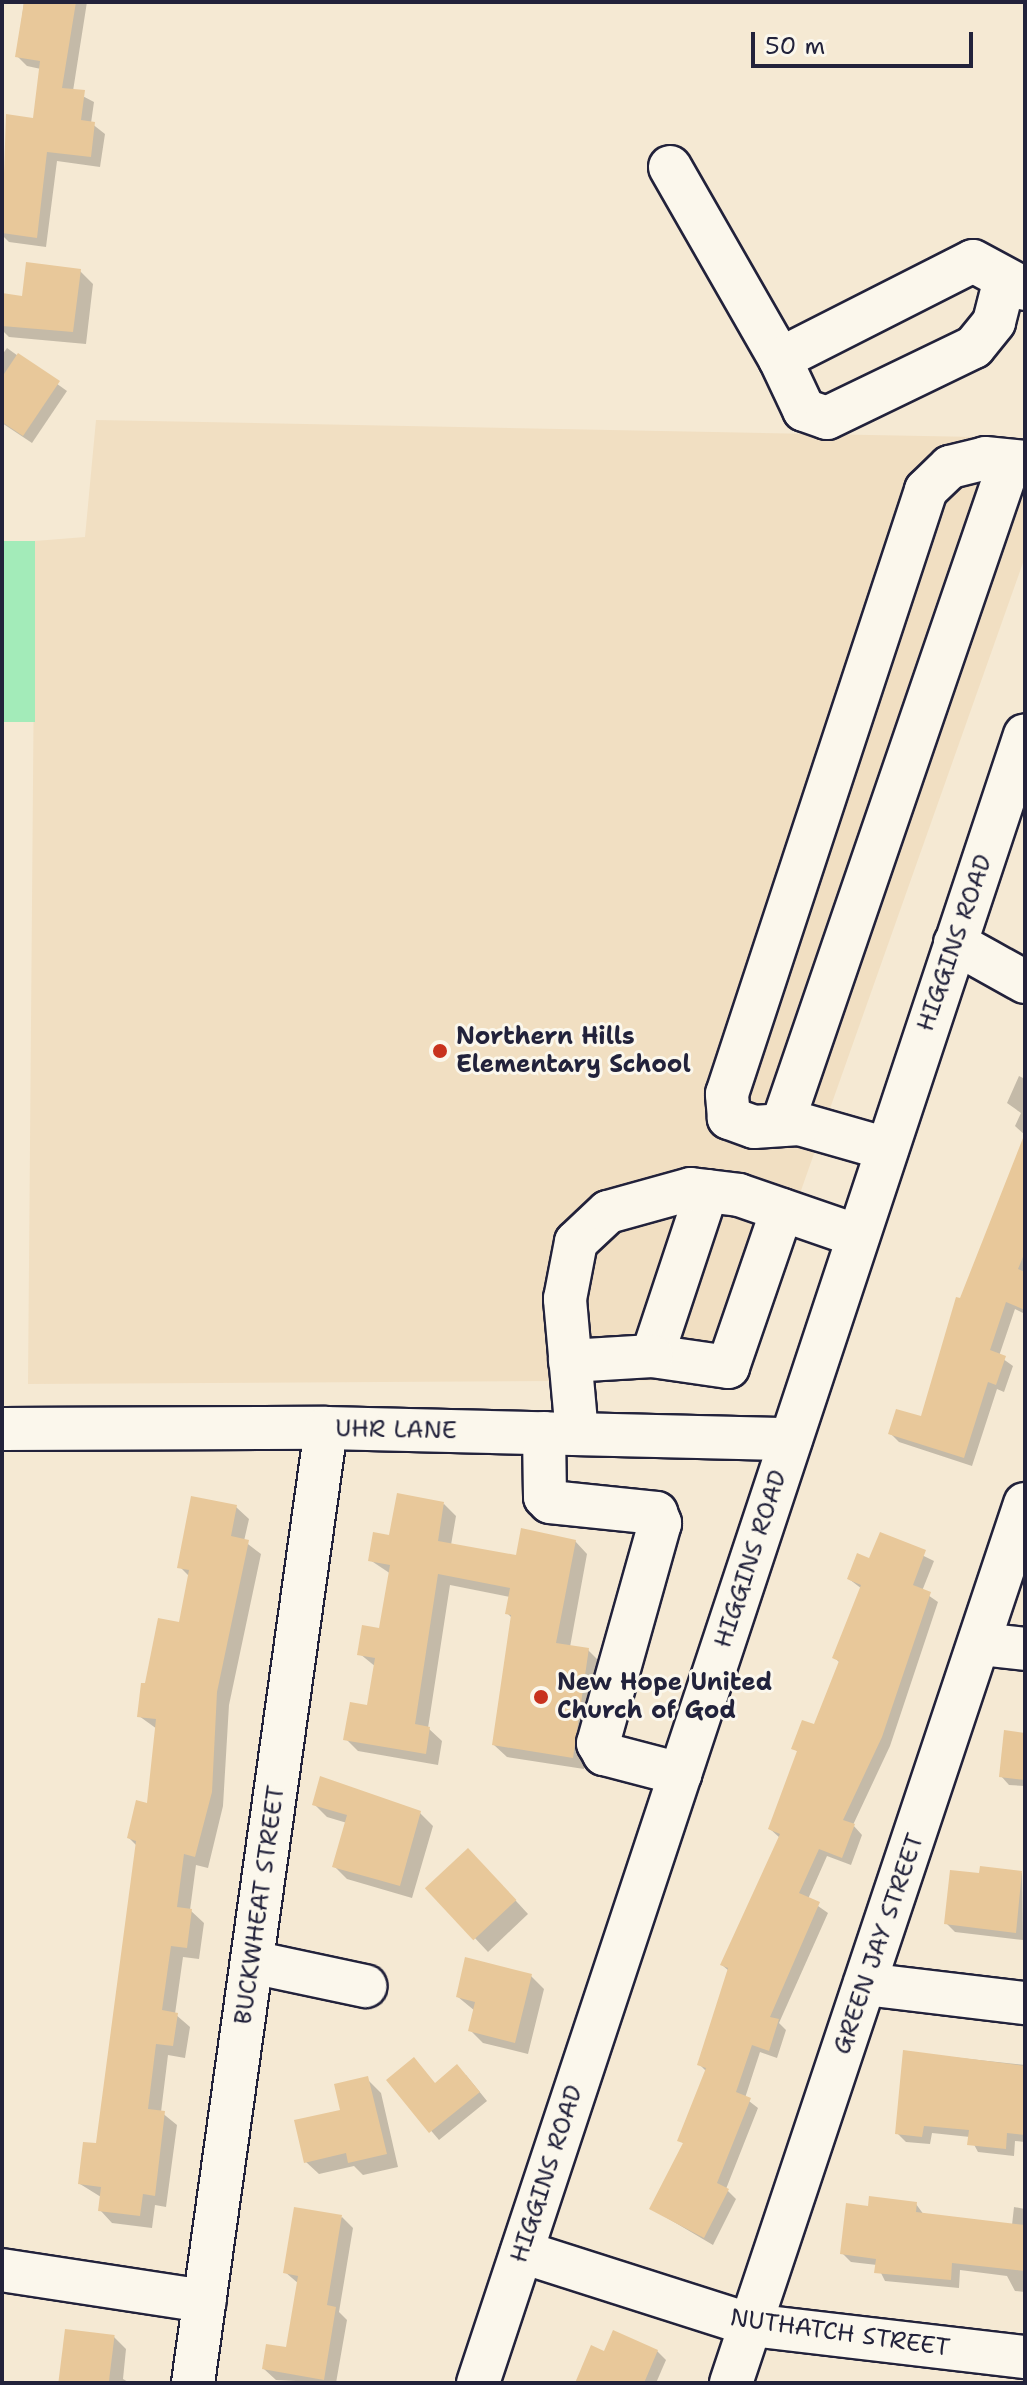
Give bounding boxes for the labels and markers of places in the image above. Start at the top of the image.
place label: Northern Hills Elementary School [456,1023,691,1079]
marker: Northern Hills Elementary School [431,1042,449,1060]
place label: New Hope United Church of God [557,1669,772,1725]
marker: New Hope United Church of God [532,1688,550,1706]

